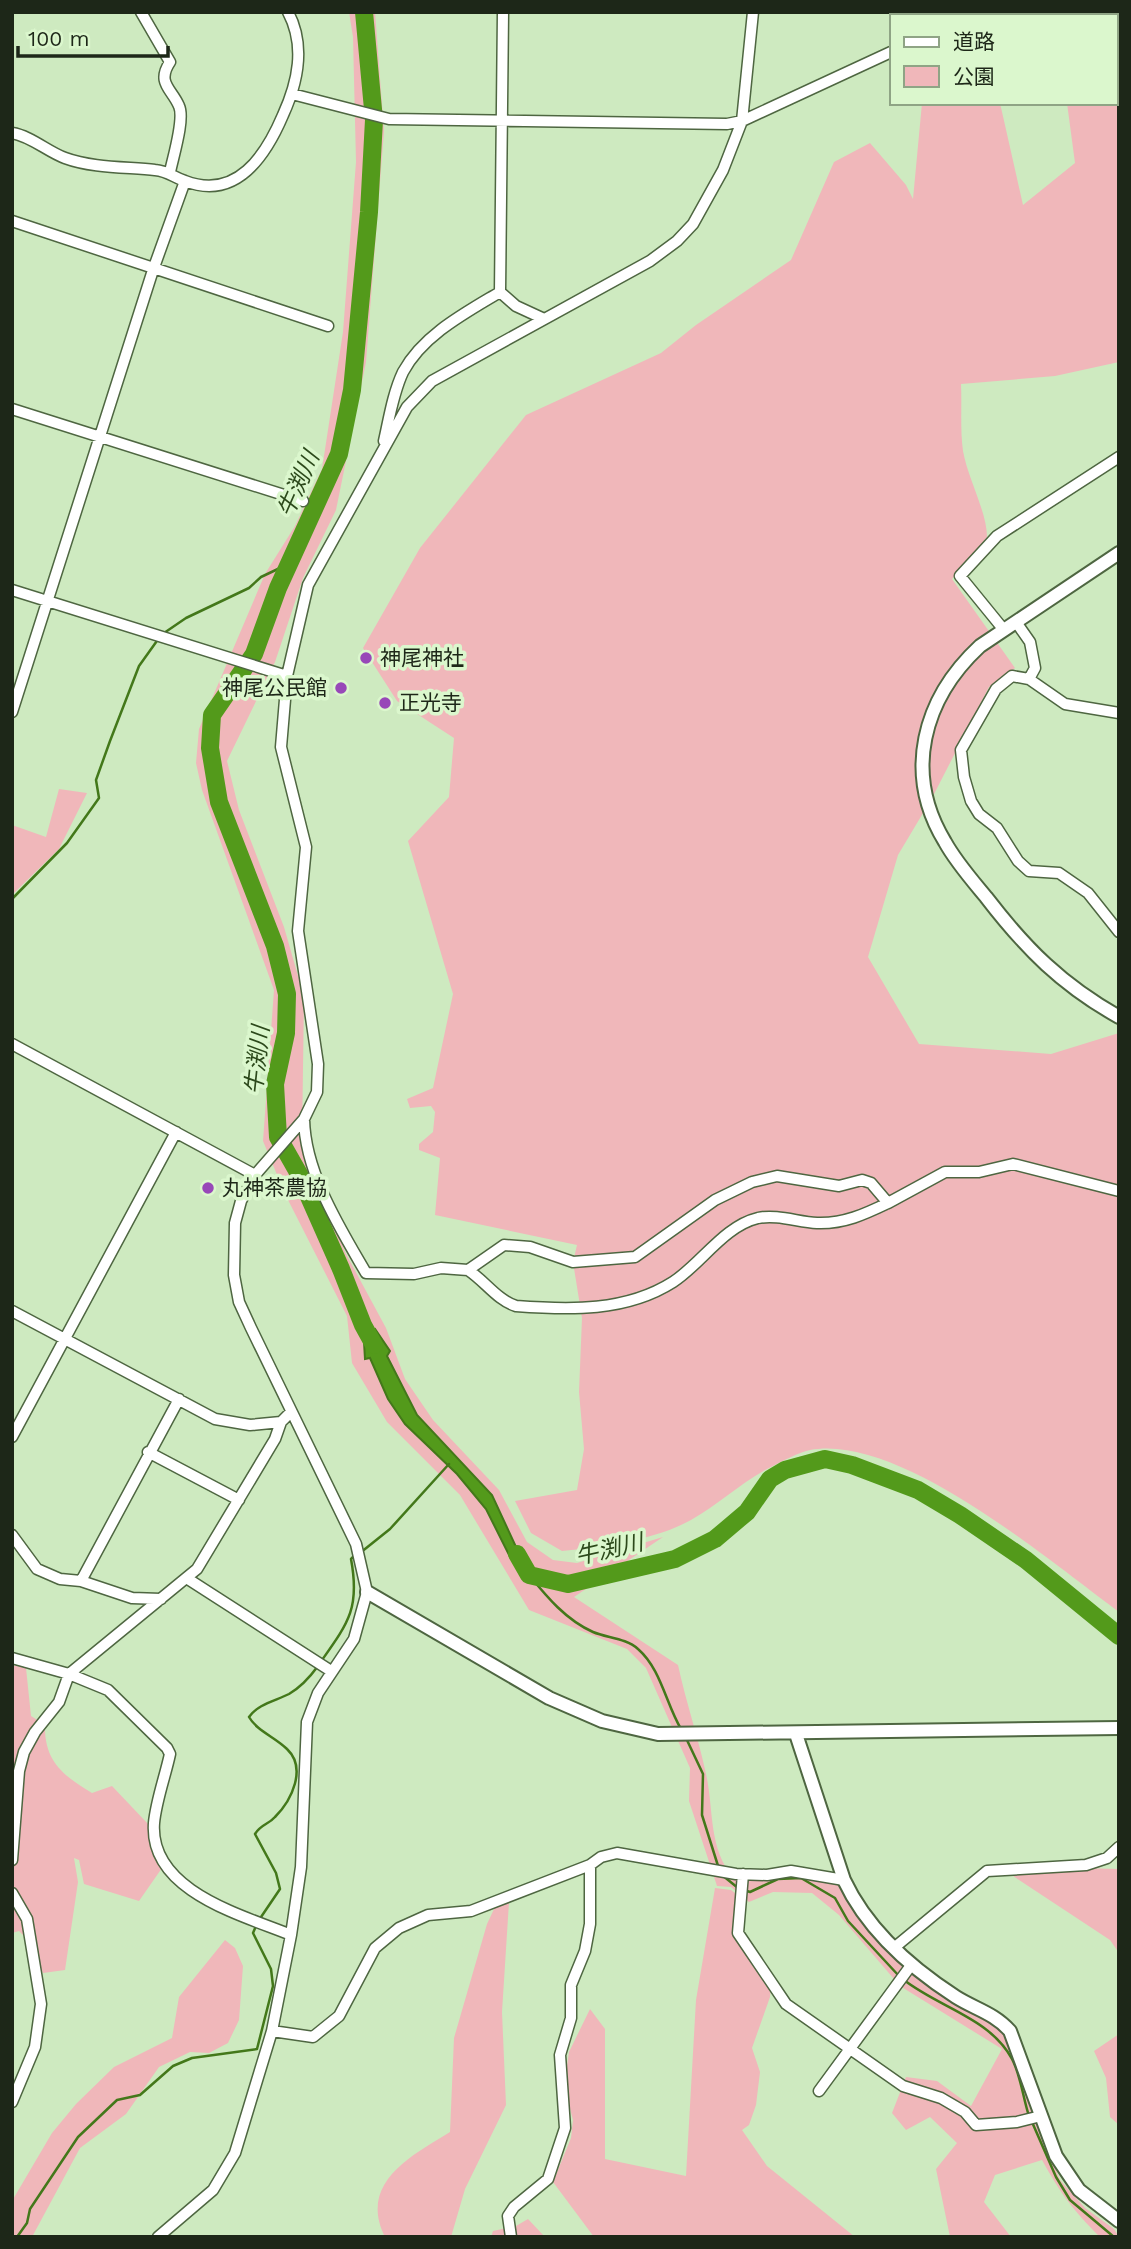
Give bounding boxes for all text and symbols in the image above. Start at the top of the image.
scale bar [18,14,168,58]
legend [890,14,1117,105]
text: 100 m [28,26,90,51]
text: 道路 [953,29,995,54]
text: 公園 [953,64,995,89]
water label: 牛渕川 [272,444,326,521]
place label: 神尾神社 [380,645,464,670]
marker: 神尾神社 [358,650,374,666]
place label: 神尾公民館 [222,675,327,700]
marker: 神尾公民館 [333,680,349,696]
place label: 正光寺 [399,690,462,715]
marker: 正光寺 [377,695,393,711]
water label: 牛渕川 [240,1021,275,1096]
place label: 丸神茶農協 [222,1175,327,1200]
marker: 丸神茶農協 [200,1180,216,1196]
water label: 牛渕川 [572,1528,649,1570]

